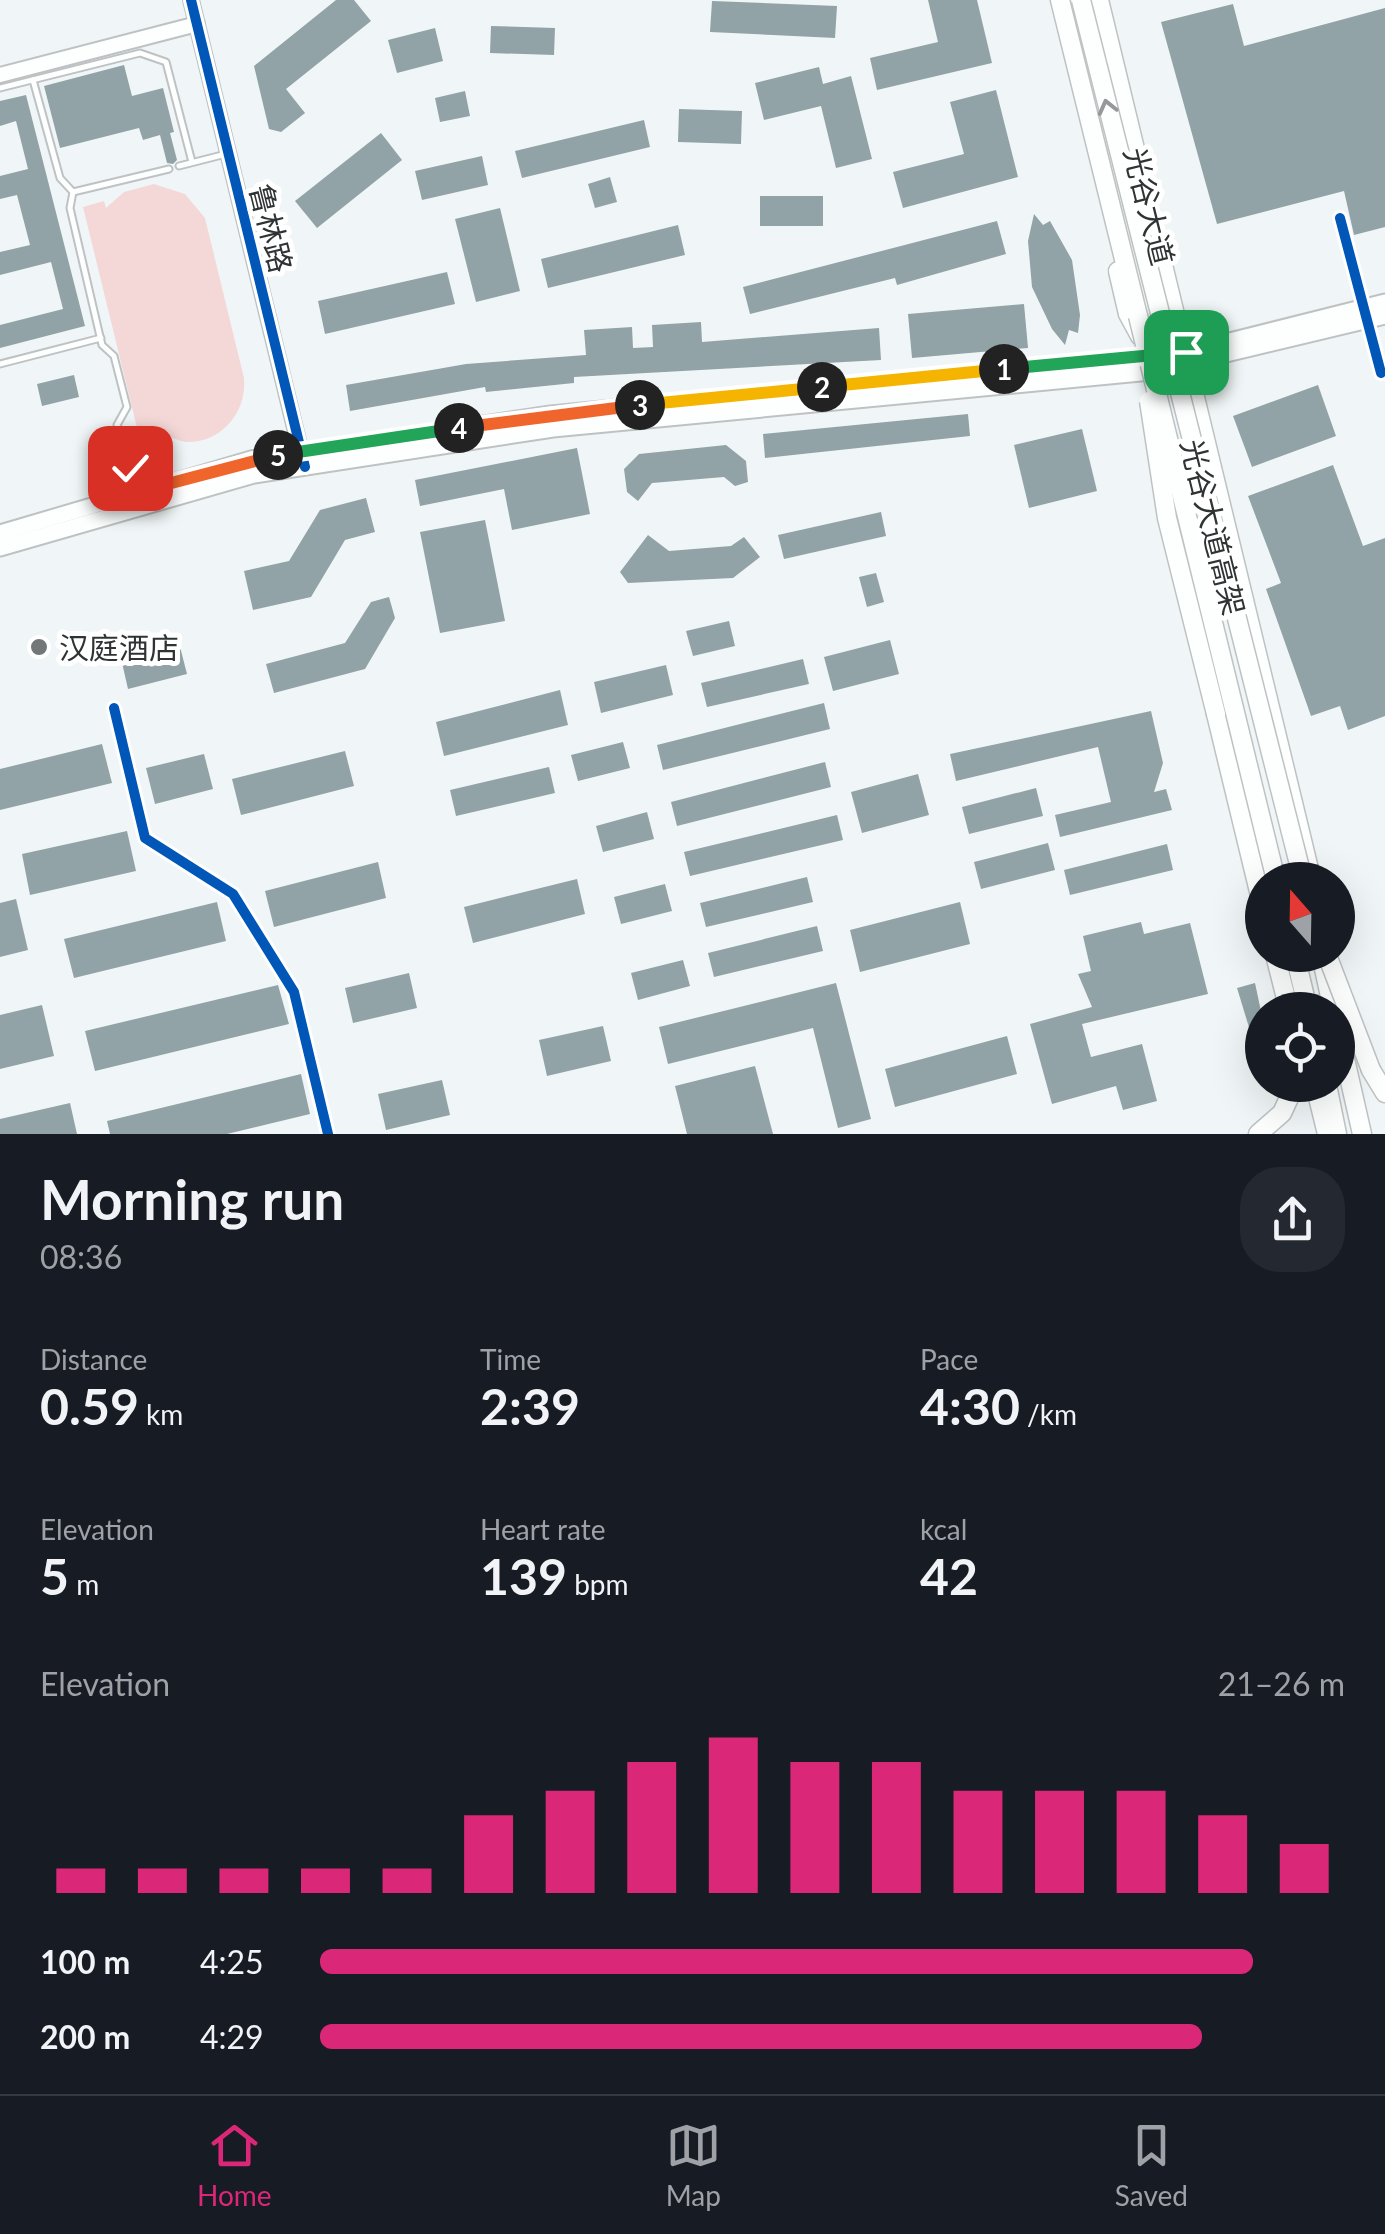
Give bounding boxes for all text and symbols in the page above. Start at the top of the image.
one-way arrow [1098,99,1119,116]
street label: 光谷大道 [1118,143,1182,269]
street label: 鲁林路 [244,180,300,276]
pin [1144,310,1229,395]
icon: arrive [1159,325,1214,380]
pin: 1 [979,344,1029,394]
text: 1 [996,352,1012,386]
pin: 2 [797,362,847,412]
text: 2 [814,370,830,404]
pin: 3 [615,380,665,430]
text: 3 [632,388,648,422]
pin: 4 [434,403,484,453]
text: 4 [451,411,467,445]
pin [88,426,173,511]
pin: 5 [253,430,303,480]
street label: 光谷大道高架 [1175,435,1253,619]
text: 5 [270,438,286,472]
icon: check [103,441,158,496]
place label: 汉庭酒店 [59,629,179,665]
marker: 汉庭酒店 [28,636,50,658]
north arrow [1245,862,1355,972]
map controls [1245,862,1355,1102]
button: locate [1245,992,1355,1102]
text: Morning run [40,1166,344,1232]
button: share [1240,1167,1345,1272]
text: 08:36 [40,1237,122,1276]
text: Distance [40,1342,147,1376]
text: Time [480,1342,541,1376]
text: Pace [920,1342,978,1376]
text: 0.59 [40,1376,139,1436]
text: 2:39 [480,1376,580,1436]
text: 4:30 [920,1376,1020,1436]
text: km [139,1397,183,1431]
text: /km [1020,1397,1077,1431]
text: Elevation [40,1512,154,1546]
text: Heart rate [480,1512,606,1546]
text: kcal [920,1512,967,1546]
text: 5 [40,1546,69,1606]
text: 139 [480,1546,567,1606]
text: 42 [920,1546,978,1606]
text: m [69,1567,99,1601]
text: bpm [567,1567,629,1601]
text: Elevation [40,1664,170,1703]
text: 21–26 m [1218,1664,1345,1703]
text: 100 m [40,1942,130,1981]
text: 4:25 [200,1942,264,1981]
text: 200 m [40,2017,130,2056]
text: 4:29 [200,2017,264,2056]
tab: Home [197,2118,272,2212]
tab: Map [666,2118,721,2212]
tab: Saved [1115,2118,1188,2212]

